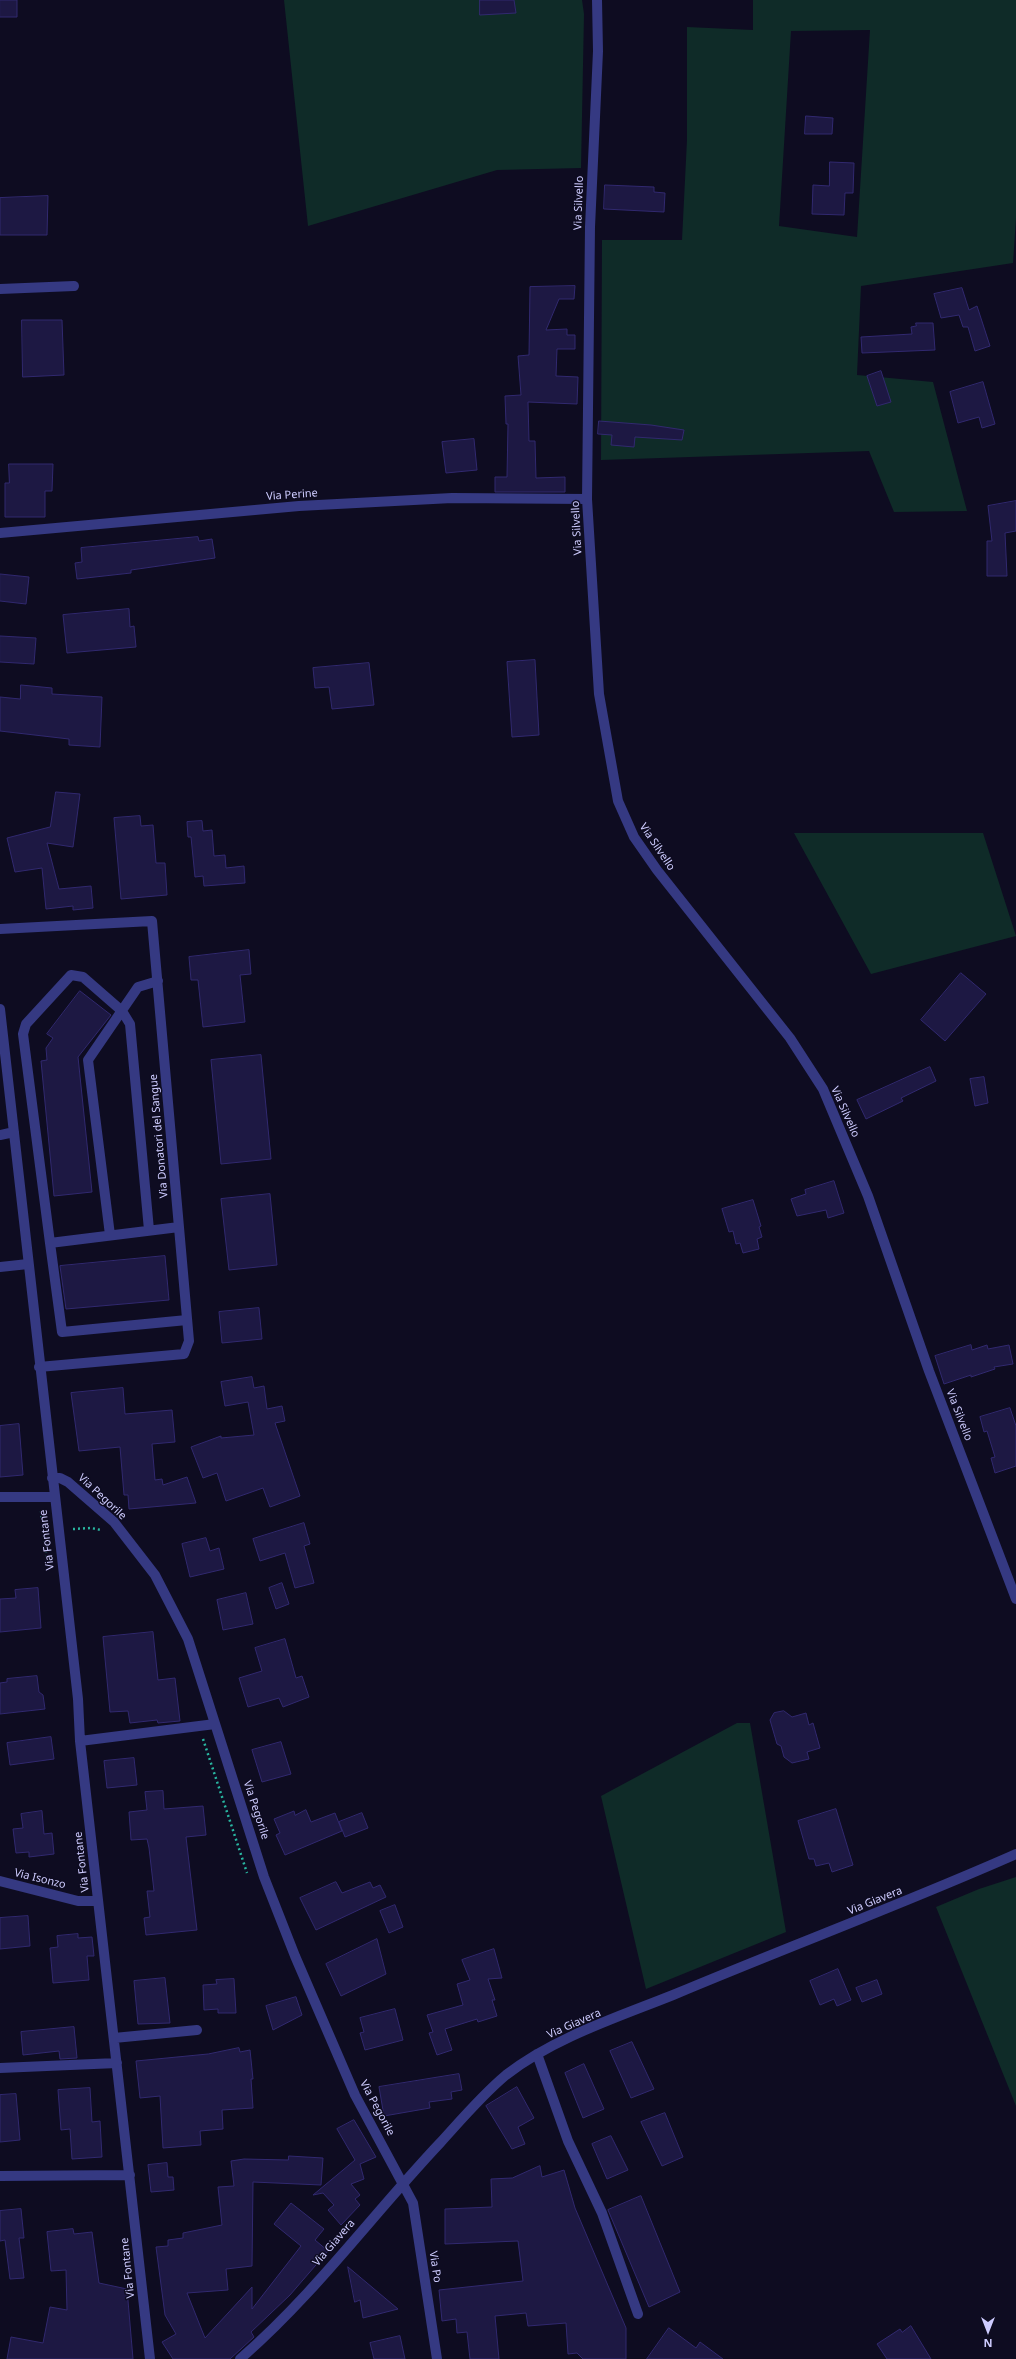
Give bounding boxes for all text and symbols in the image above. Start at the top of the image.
street label: Via Silvello [571,176,587,230]
street label: Via Perine [266,487,318,503]
street label: Via Silvello [569,501,585,555]
street label: Via Silvello [636,821,678,873]
street label: Via Donatori del Sangue [147,1073,171,1199]
street label: Via Silvello [828,1085,862,1139]
street label: Via Silvello [943,1387,975,1443]
street label: Via Pegorile [75,1471,129,1523]
street label: Via Fontane [37,1509,57,1571]
street label: Via Pegorile [240,1779,272,1841]
street label: Via Fontane [72,1831,92,1893]
street label: Via Isonzo [13,1866,67,1892]
street label: Via Giavera [846,1884,904,1918]
street label: Via Giavera [545,2006,603,2042]
street label: Via Pegorile [357,2078,397,2138]
street label: Via Giavera [310,2217,358,2269]
street label: Via Fontane [118,2237,138,2299]
street label: Via Po [426,2250,444,2284]
north arrow [968,2311,1008,2351]
text: N [984,2336,992,2351]

